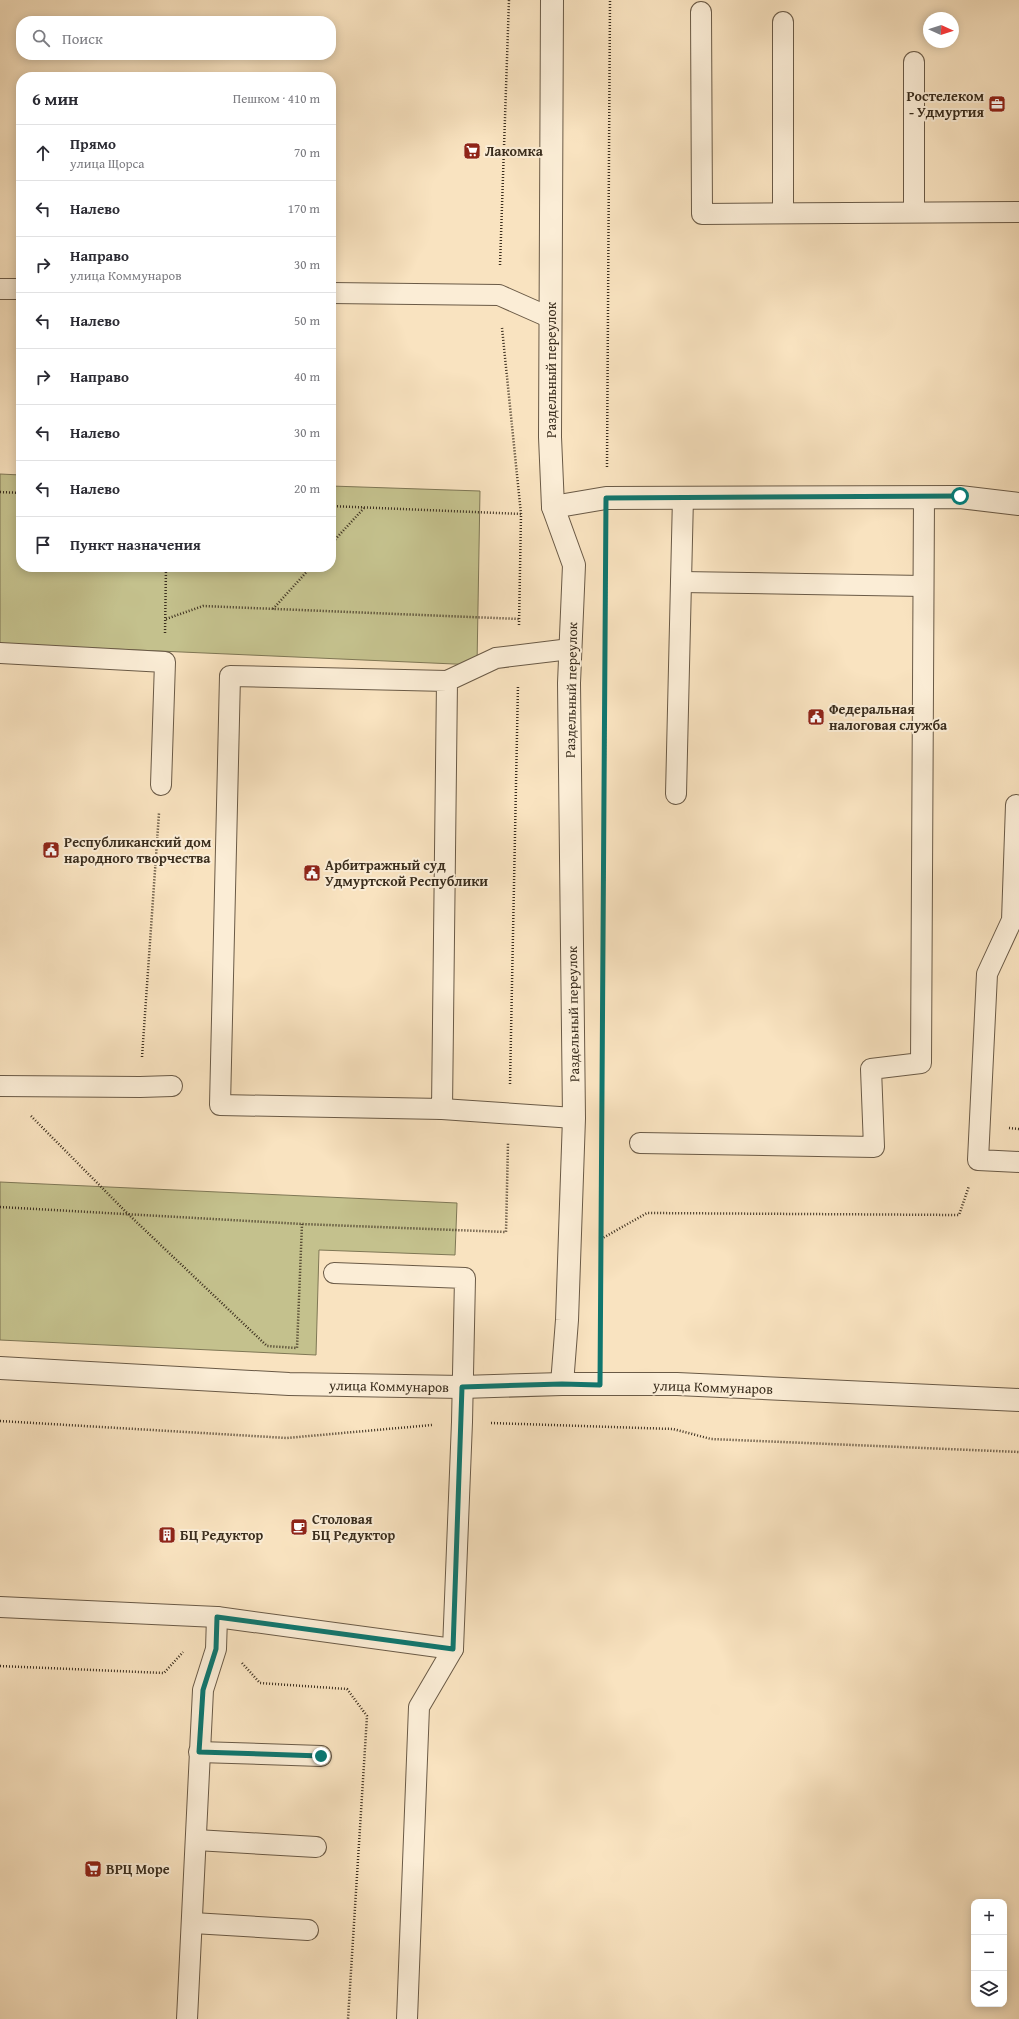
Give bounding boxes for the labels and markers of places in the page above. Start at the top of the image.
place label: Ростелеком - Удмуртия [906,86,984,122]
office icon: Ростелеком - Удмуртия [987,94,1007,114]
supermarket icon: Лакомка [462,141,482,161]
place label: Лакомка [485,141,544,161]
place label: Федеральная налоговая служба [829,699,948,735]
public building icon: Федеральная налоговая служба [806,707,826,727]
place label: Республиканский дом народного творчества [64,832,212,868]
public building icon: Республиканский дом народного творчества [41,840,61,860]
place label: Арбитражный суд Удмуртской Республики [325,855,488,891]
public building icon: Арбитражный суд Удмуртской Республики [302,863,322,883]
place label: Столовая БЦ Редуктор [312,1509,395,1545]
cafe icon: Столовая БЦ Редуктор [289,1517,309,1537]
building icon: БЦ Редуктор [157,1525,177,1545]
place label: БЦ Редуктор [180,1525,263,1545]
supermarket icon: ВРЦ Море [83,1859,103,1879]
place label: ВРЦ Море [106,1859,170,1879]

